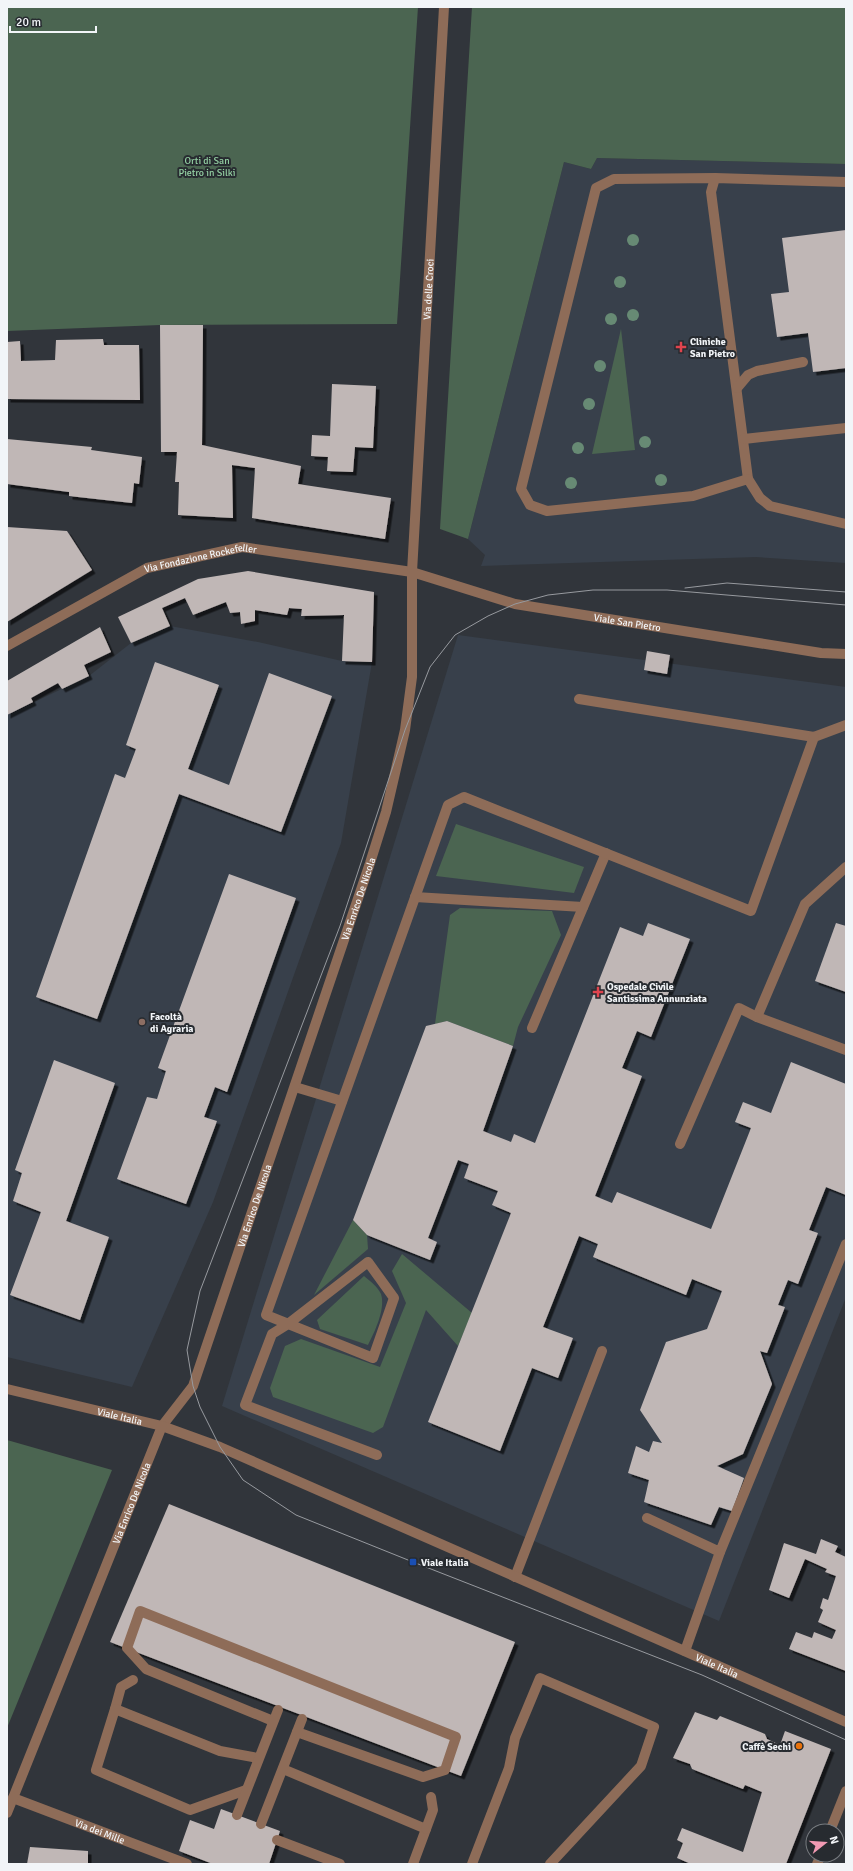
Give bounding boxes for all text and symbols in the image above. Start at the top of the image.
scale bar [10,8,96,34]
text: 20 m [16,15,41,30]
park label: Orti di San Pietro in Silki [178,155,236,179]
street label: Via delle Croci [421,258,437,320]
place label: Cliniche San Pietro [690,336,735,360]
marker: Cliniche San Pietro [675,341,687,353]
street label: Via Fondazione Rockefeller [143,542,258,575]
street label: Viale San Pietro [593,612,661,634]
street label: Via Enrico De Nicola [339,856,378,942]
place label: Ospedale Civile Santissima Annunziata [607,981,707,1005]
marker: Ospedale Civile Santissima Annunziata [592,986,604,998]
place label: Facoltà di Agraria [150,1011,194,1035]
marker: Facoltà di Agraria [137,1017,147,1027]
street label: Via Enrico De Nicola [235,1163,275,1249]
street label: Viale Italia [96,1406,143,1428]
street label: Via Enrico De Nicola [110,1461,154,1546]
marker: Viale Italia [408,1557,418,1567]
place label: Viale Italia [421,1557,469,1569]
street label: Viale Italia [693,1652,740,1681]
place label: Caffè Sechi [742,1741,791,1753]
marker: Caffè Sechi [794,1741,804,1751]
street label: Via dei Mille [73,1817,126,1847]
north arrow [805,1823,845,1863]
text: N [827,1835,841,1846]

